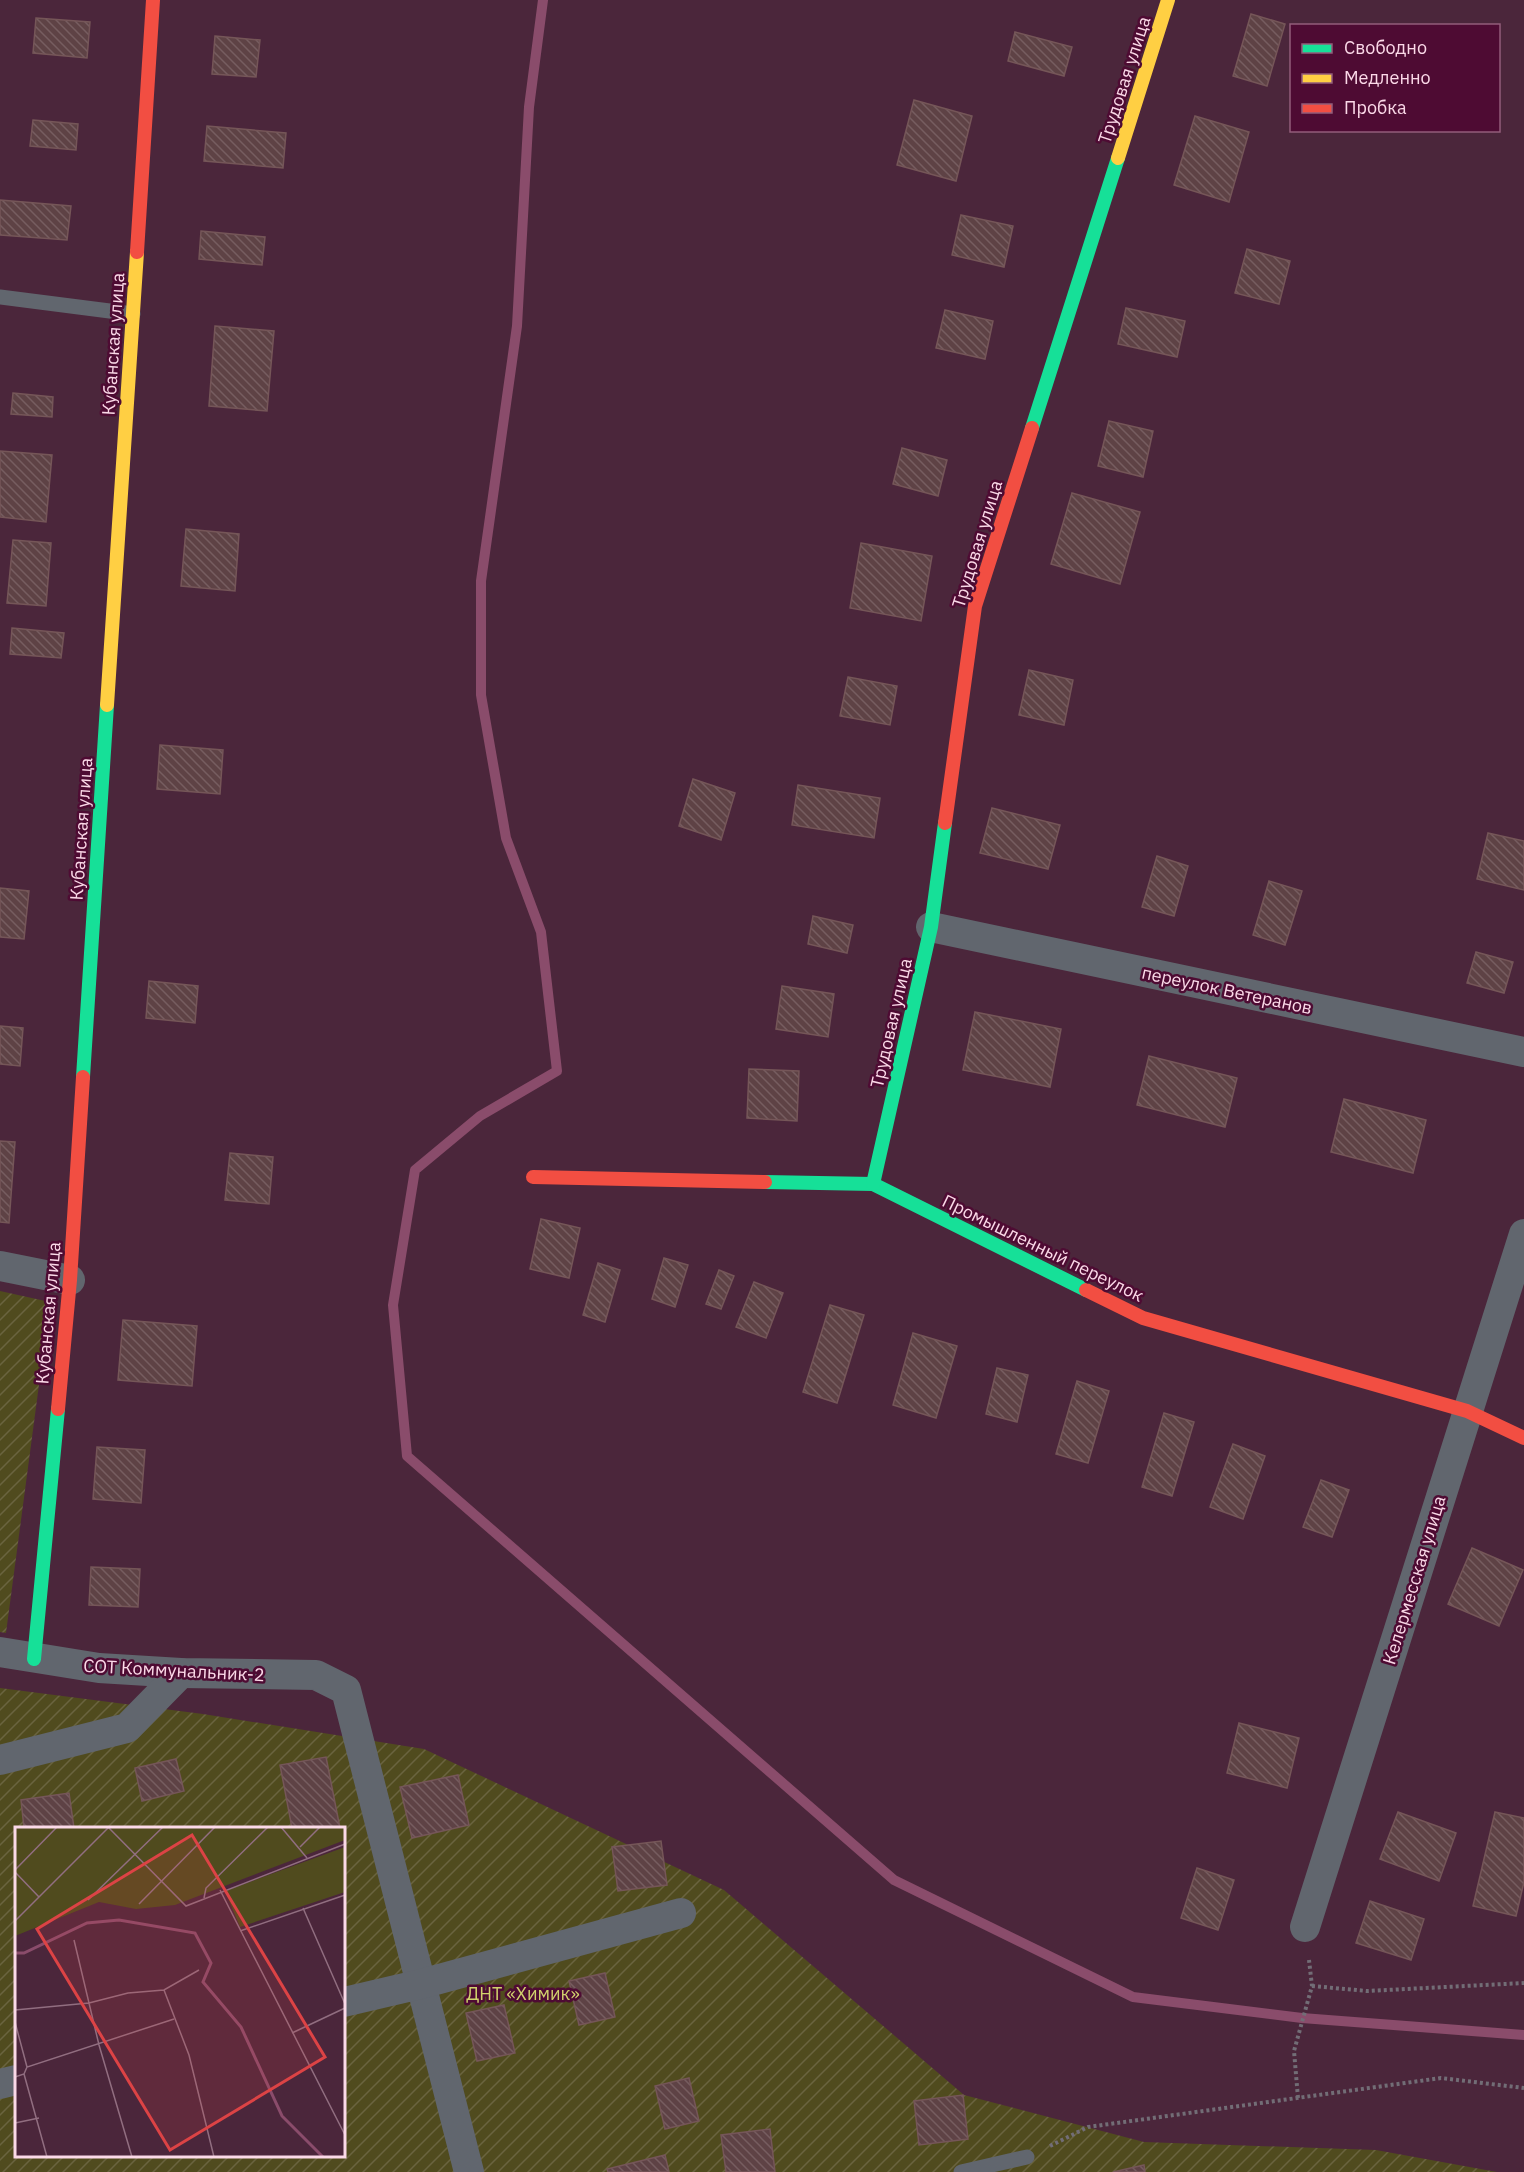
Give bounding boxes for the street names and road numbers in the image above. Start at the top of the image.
street label: Трудовая улица [1093,13,1156,147]
street label: Кубанская улица [97,272,129,416]
street label: Трудовая улица [947,477,1007,611]
street label: Кубанская улица [65,757,97,901]
street label: Трудовая улица [865,955,917,1090]
street label: переулок Ветеранов [1140,961,1314,1019]
street label: Промышленный переулок [939,1189,1148,1307]
street label: Кубанская улица [30,1240,66,1385]
street label: Келермесская улица [1377,1492,1451,1667]
street label: СОТ Коммунальник-2 [83,1654,265,1686]

